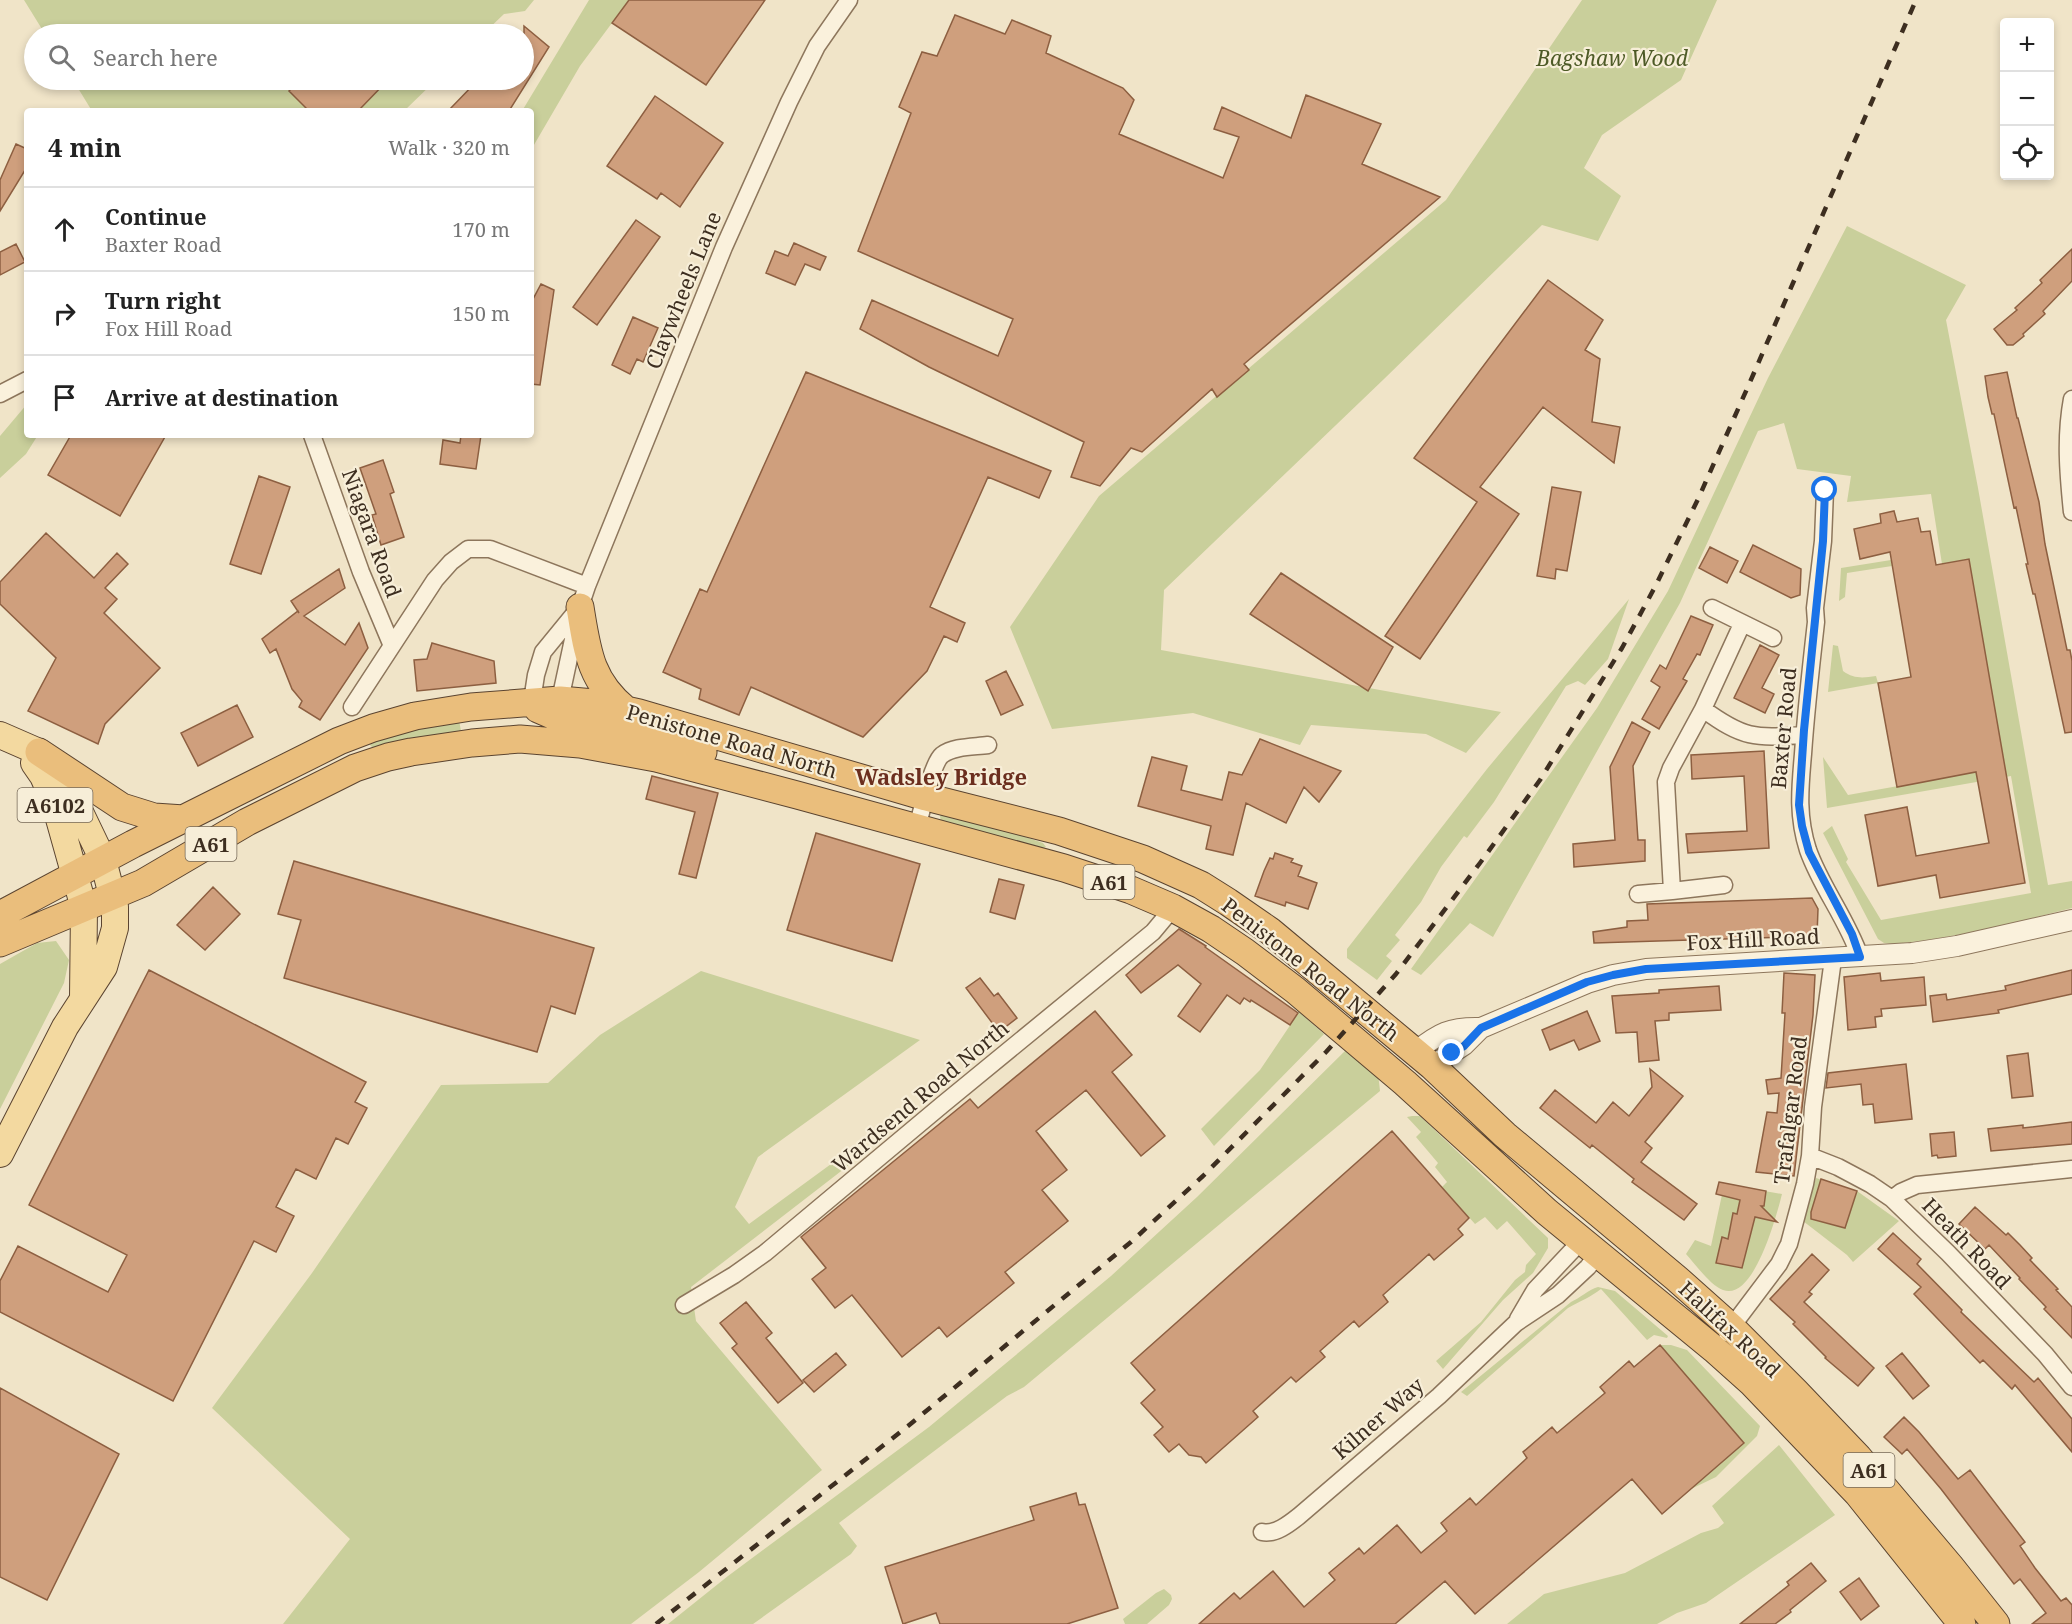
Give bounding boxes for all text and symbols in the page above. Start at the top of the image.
map controls [2000,18,2054,180]
button: + [2000,18,2054,72]
search box [24,24,534,90]
icon: search [45,41,78,74]
text: Search here [93,42,218,72]
park label: Bagshaw Wood [1535,44,1689,72]
button: − [2000,72,2054,126]
button: locate [2000,126,2054,180]
text: 4 min [48,129,122,165]
text: Walk · 320 m [388,134,510,161]
text: Continue [105,201,207,231]
street label: Claywheels Lane [639,207,727,373]
icon: ahead [48,213,81,246]
text: 170 m [452,216,510,243]
text: Baxter Road [105,231,221,258]
text: Turn right [105,285,221,315]
icon: right [48,297,81,330]
text: 150 m [452,300,510,327]
text: Fox Hill Road [105,315,232,342]
icon: arrive [48,381,81,414]
text: Arrive at destination [105,382,339,412]
street label: Niagara Road [336,465,408,601]
route start [1811,476,1837,502]
street label: Baxter Road [1764,666,1802,790]
street label: Penistone Road North [623,697,841,785]
district label: Wadsley Bridge [855,761,1027,791]
road number: A6102 [17,788,92,822]
road number: A61 [186,827,236,861]
road number: A61 [1084,865,1134,899]
street label: Penistone Road North [1216,891,1406,1047]
street label: Fox Hill Road [1685,922,1821,956]
street label: Wardsend Road North [826,1014,1014,1178]
street label: Trafalgar Road [1767,1034,1813,1186]
route end [1438,1039,1464,1065]
street label: Heath Road [1916,1191,2018,1295]
street label: Halifax Road [1673,1275,1787,1383]
street label: Kilner Way [1327,1371,1429,1465]
road number: A61 [1844,1453,1894,1487]

